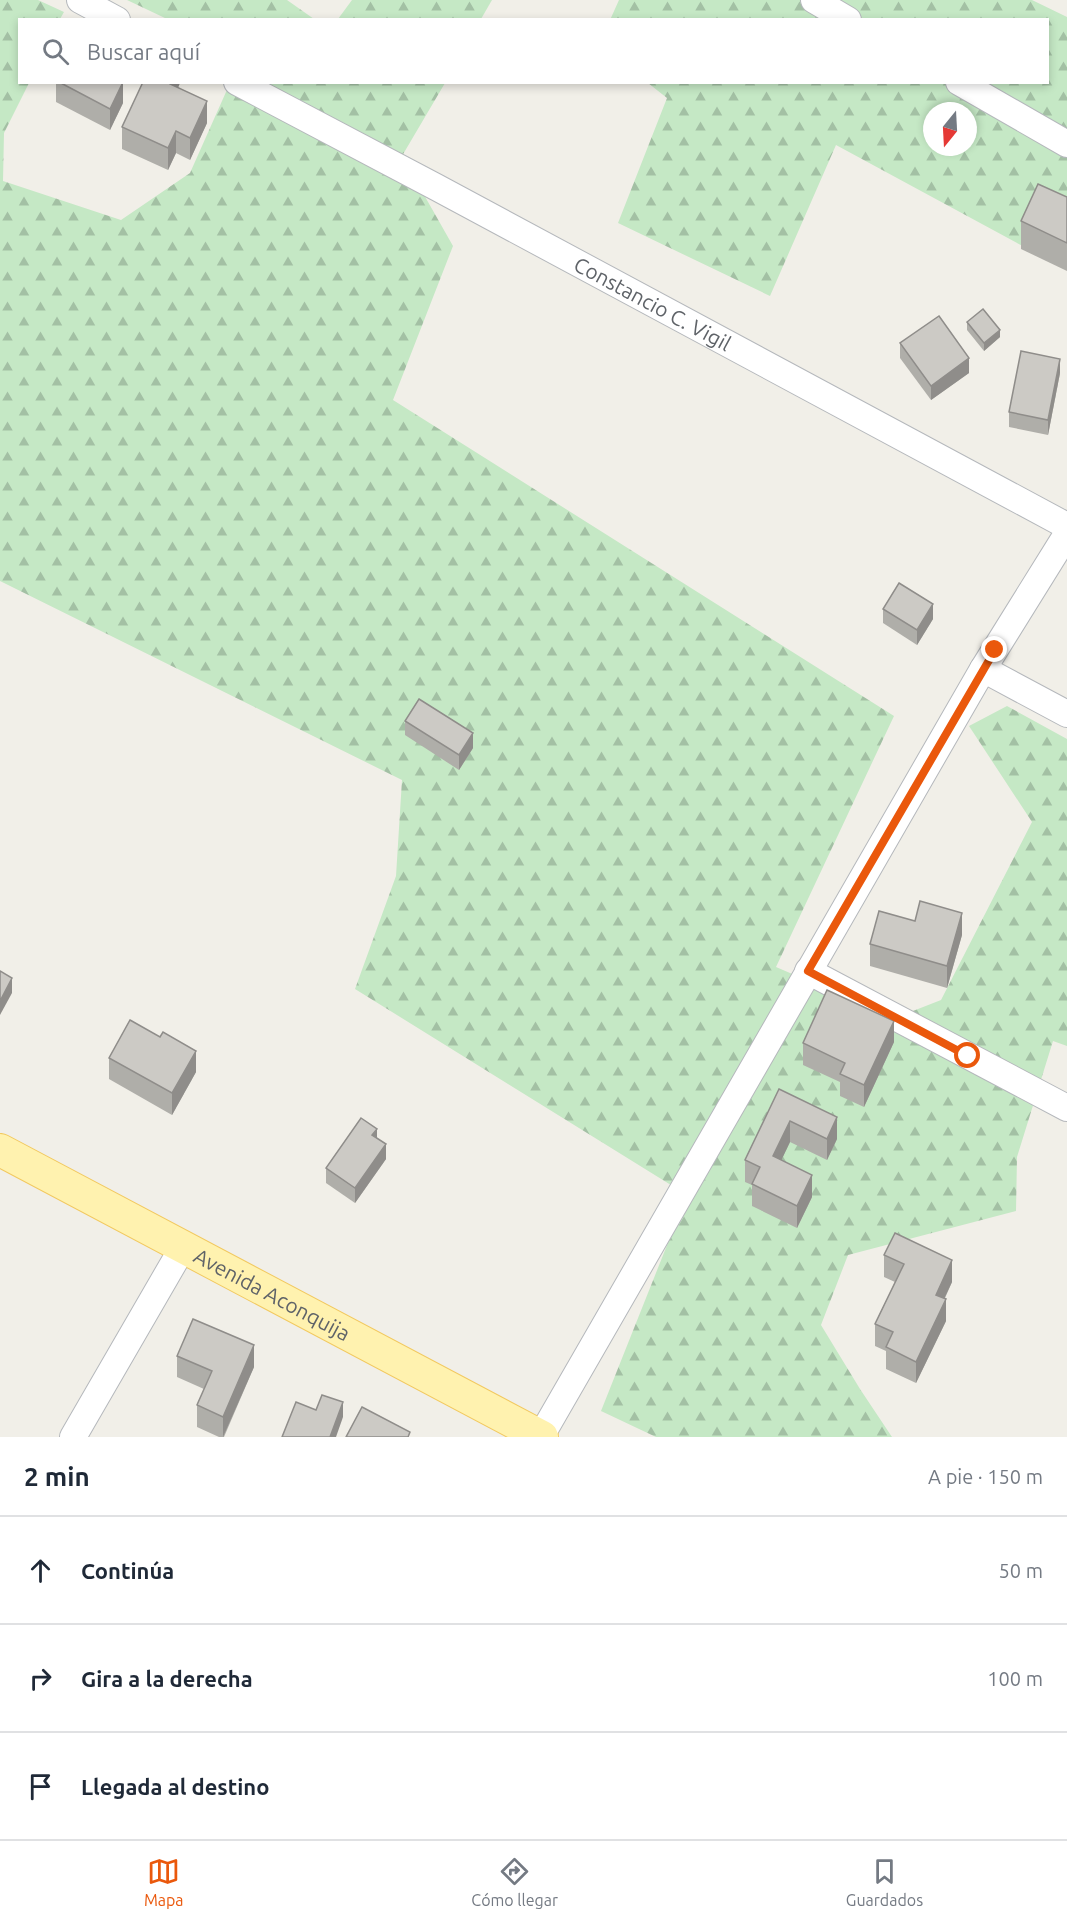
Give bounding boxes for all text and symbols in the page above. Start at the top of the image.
search box [18,18,1049,84]
icon: search [39,35,72,68]
text: Buscar aquí [87,39,200,64]
north arrow [923,102,977,156]
street label: Constancio C. Vigil [570,252,735,355]
route end [981,636,1007,662]
route start [954,1042,980,1068]
street label: Avenida Aconquija [190,1243,354,1345]
text: 2 min [24,1462,90,1491]
text: A pie · 150 m [928,1465,1043,1488]
icon: ahead [24,1554,57,1587]
text: Continúa [81,1558,174,1583]
text: 50 m [999,1559,1043,1582]
icon: right [24,1662,57,1695]
text: Gira a la derecha [81,1666,253,1691]
text: 100 m [987,1667,1043,1690]
icon: arrive [24,1770,57,1803]
text: Llegada al destino [81,1774,269,1799]
tab: Mapa [144,1855,184,1909]
tab: Cómo llegar [471,1855,558,1909]
tab: Guardados [846,1855,923,1909]

